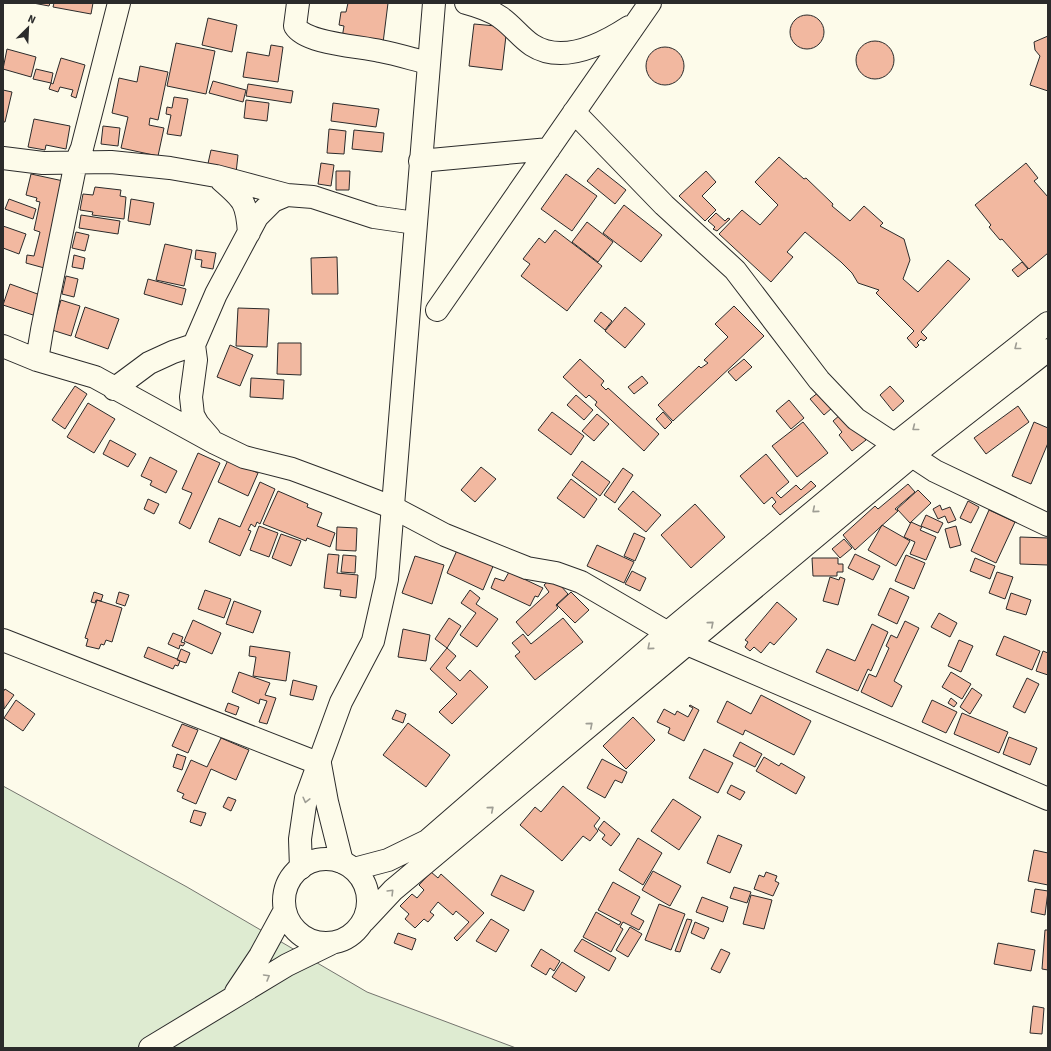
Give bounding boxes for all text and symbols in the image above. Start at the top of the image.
north arrow [8,8,48,48]
text: N [25,11,38,28]
one-way arrow [1015,343,1022,350]
one-way arrow [913,423,920,430]
one-way arrow [812,506,820,513]
one-way arrow [706,621,714,628]
one-way arrow [647,642,655,650]
one-way arrow [585,723,593,730]
one-way arrow [303,797,311,804]
one-way arrow [486,807,493,814]
one-way arrow [386,889,394,897]
one-way arrow [263,974,270,981]

